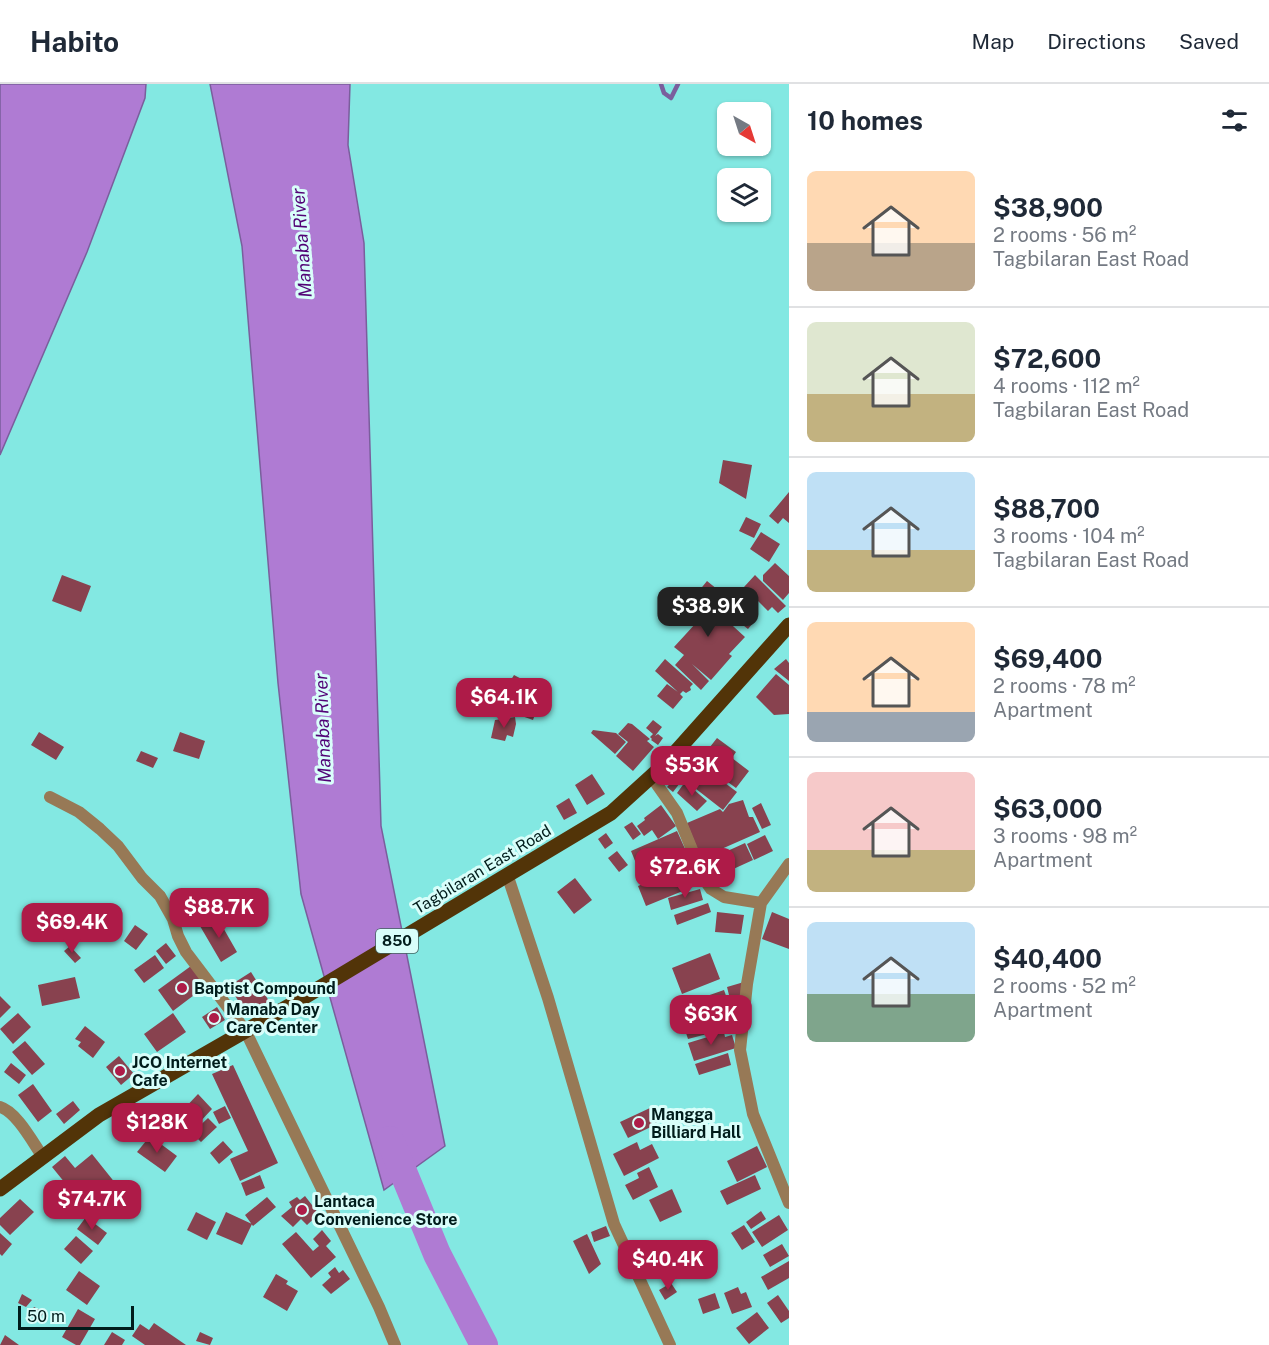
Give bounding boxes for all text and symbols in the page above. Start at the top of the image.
text: Habito [30,25,119,58]
text: Map [972,29,1014,54]
text: Directions [1047,29,1146,54]
text: Saved [1179,29,1239,54]
north arrow [717,102,771,156]
map controls [717,102,771,222]
icon: filters [1218,104,1251,137]
text: 10 homes [807,105,923,136]
button: layers [717,168,771,222]
water label: Manaba River [287,187,316,299]
text: $38,900 [993,192,1103,223]
icon: home [855,195,927,267]
text: 2 rooms · 56 m² [993,223,1136,247]
text: Tagbilaran East Road [993,247,1189,271]
text: $72,600 [993,343,1101,374]
icon: home [855,346,927,418]
text: 4 rooms · 112 m² [993,374,1140,398]
text: Tagbilaran East Road [993,398,1189,422]
text: $88,700 [993,493,1100,524]
icon: home [855,496,927,568]
text: 3 rooms · 104 m² [993,524,1145,548]
text: Tagbilaran East Road [993,548,1189,572]
pin: $38.9K [659,587,757,638]
text: $38.9K [671,594,745,618]
text: $69,400 [993,643,1103,674]
icon: home [855,646,927,718]
water label: Manaba River [310,673,335,783]
text: 2 rooms · 78 m² [993,674,1136,698]
pin: $64.1K [455,678,553,729]
text: $64.1K [470,685,538,709]
text: Apartment [993,698,1093,722]
pin: $53K [656,746,728,797]
text: $53K [665,753,719,777]
text: $63,000 [993,793,1102,824]
icon: home [855,796,927,868]
street label: Tagbilaran East Road [410,821,554,918]
text: 3 rooms · 98 m² [993,824,1137,848]
pin: $72.6K [636,848,734,899]
text: Apartment [993,848,1093,872]
text: $72.6K [649,855,721,879]
pin: $88.7K [170,888,268,939]
text: $88.7K [184,895,255,919]
pin: $69.4K [23,903,121,954]
text: $69.4K [36,910,108,934]
road number: 850 [376,929,418,953]
text: $40,400 [993,943,1102,974]
icon: home [855,946,927,1018]
text: 2 rooms · 52 m² [993,974,1136,998]
place label: Baptist Compound [194,979,336,998]
marker: Baptist Compound [175,981,189,995]
pin: $63K [675,995,747,1046]
text: Apartment [993,998,1093,1022]
place label: Manaba Day Care Center [226,1000,320,1037]
text: $63K [684,1002,738,1026]
marker: Manaba Day Care Center [207,1011,221,1025]
place label: JCO Internet Cafe [132,1053,227,1090]
marker: JCO Internet Cafe [113,1064,127,1078]
pin: $128K [115,1103,199,1154]
place label: Mangga Billiard Hall [651,1105,741,1142]
text: $128K [126,1110,188,1134]
marker: Mangga Billiard Hall [632,1116,646,1130]
pin: $74.7K [43,1180,141,1231]
text: $74.7K [57,1187,127,1211]
place label: Lantaca Convenience Store [314,1192,457,1229]
marker: Lantaca Convenience Store [295,1203,309,1217]
pin: $40.4K [619,1240,717,1291]
text: $40.4K [632,1247,704,1271]
scale bar [18,1303,134,1330]
text: 50 m [27,1307,65,1326]

